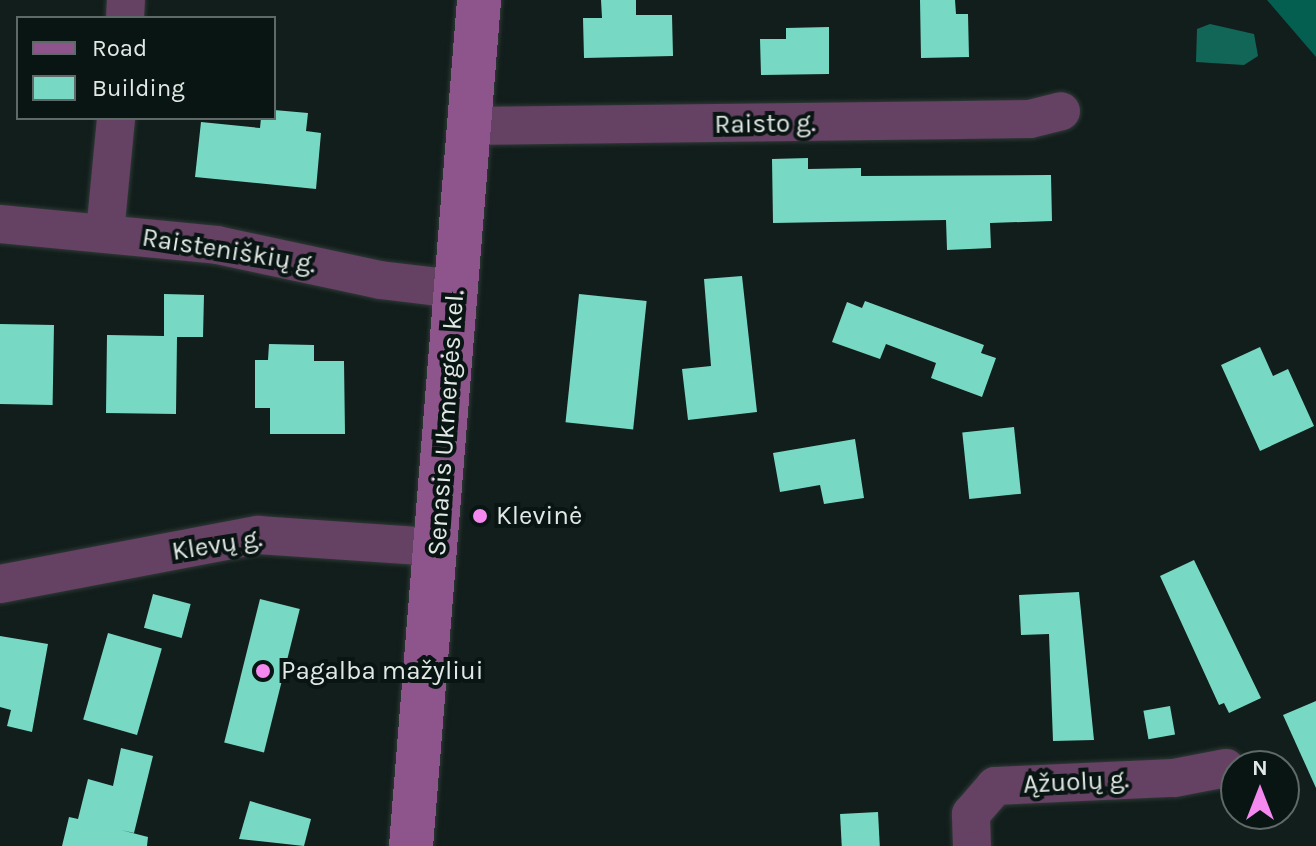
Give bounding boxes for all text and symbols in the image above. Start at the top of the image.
legend [16,16,276,120]
text: Road [92,34,147,62]
text: Building [92,74,185,102]
street label: Raisto g. [714,108,816,140]
street label: Raisteniškių g. [140,222,318,280]
street label: Senasis Ukmergės kel. [421,289,471,557]
place label: Klevinė [496,500,582,532]
marker: Klevinė [471,507,489,525]
street label: Klevų g. [170,522,264,568]
place label: Pagalba mažyliui [281,655,483,687]
marker: Pagalba mažyliui [252,660,274,682]
north arrow [1220,750,1300,830]
text: N [1252,755,1268,781]
street label: Ąžuolų g. [1022,764,1130,800]

